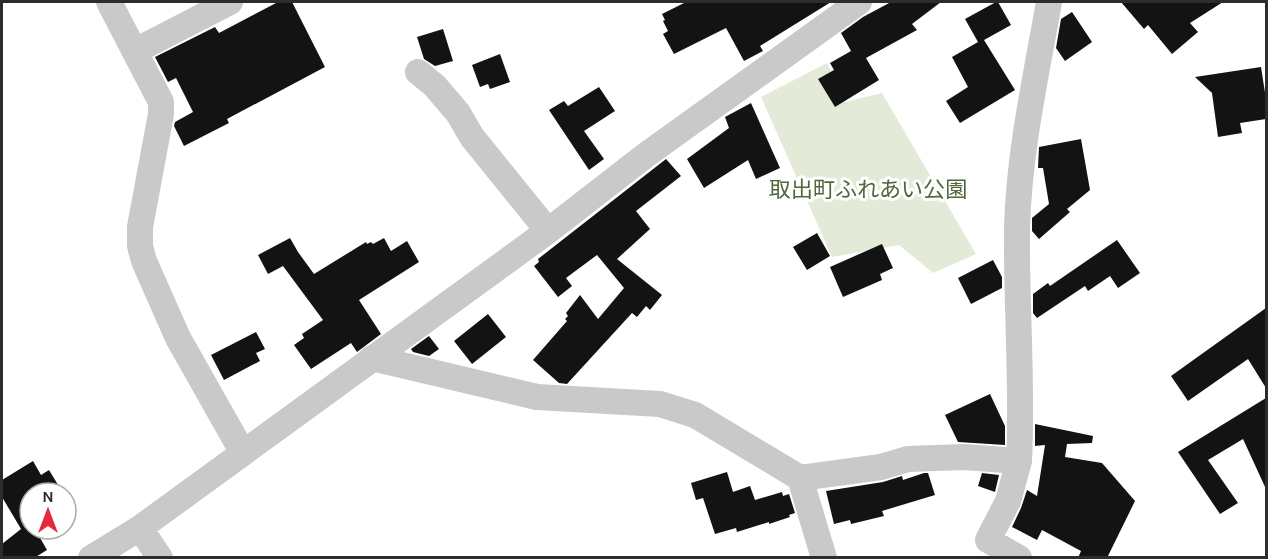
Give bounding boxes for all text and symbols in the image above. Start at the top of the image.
park label: 取出町ふれあい公園 [769,177,967,203]
north arrow [18,481,78,541]
text: N [42,487,54,506]

